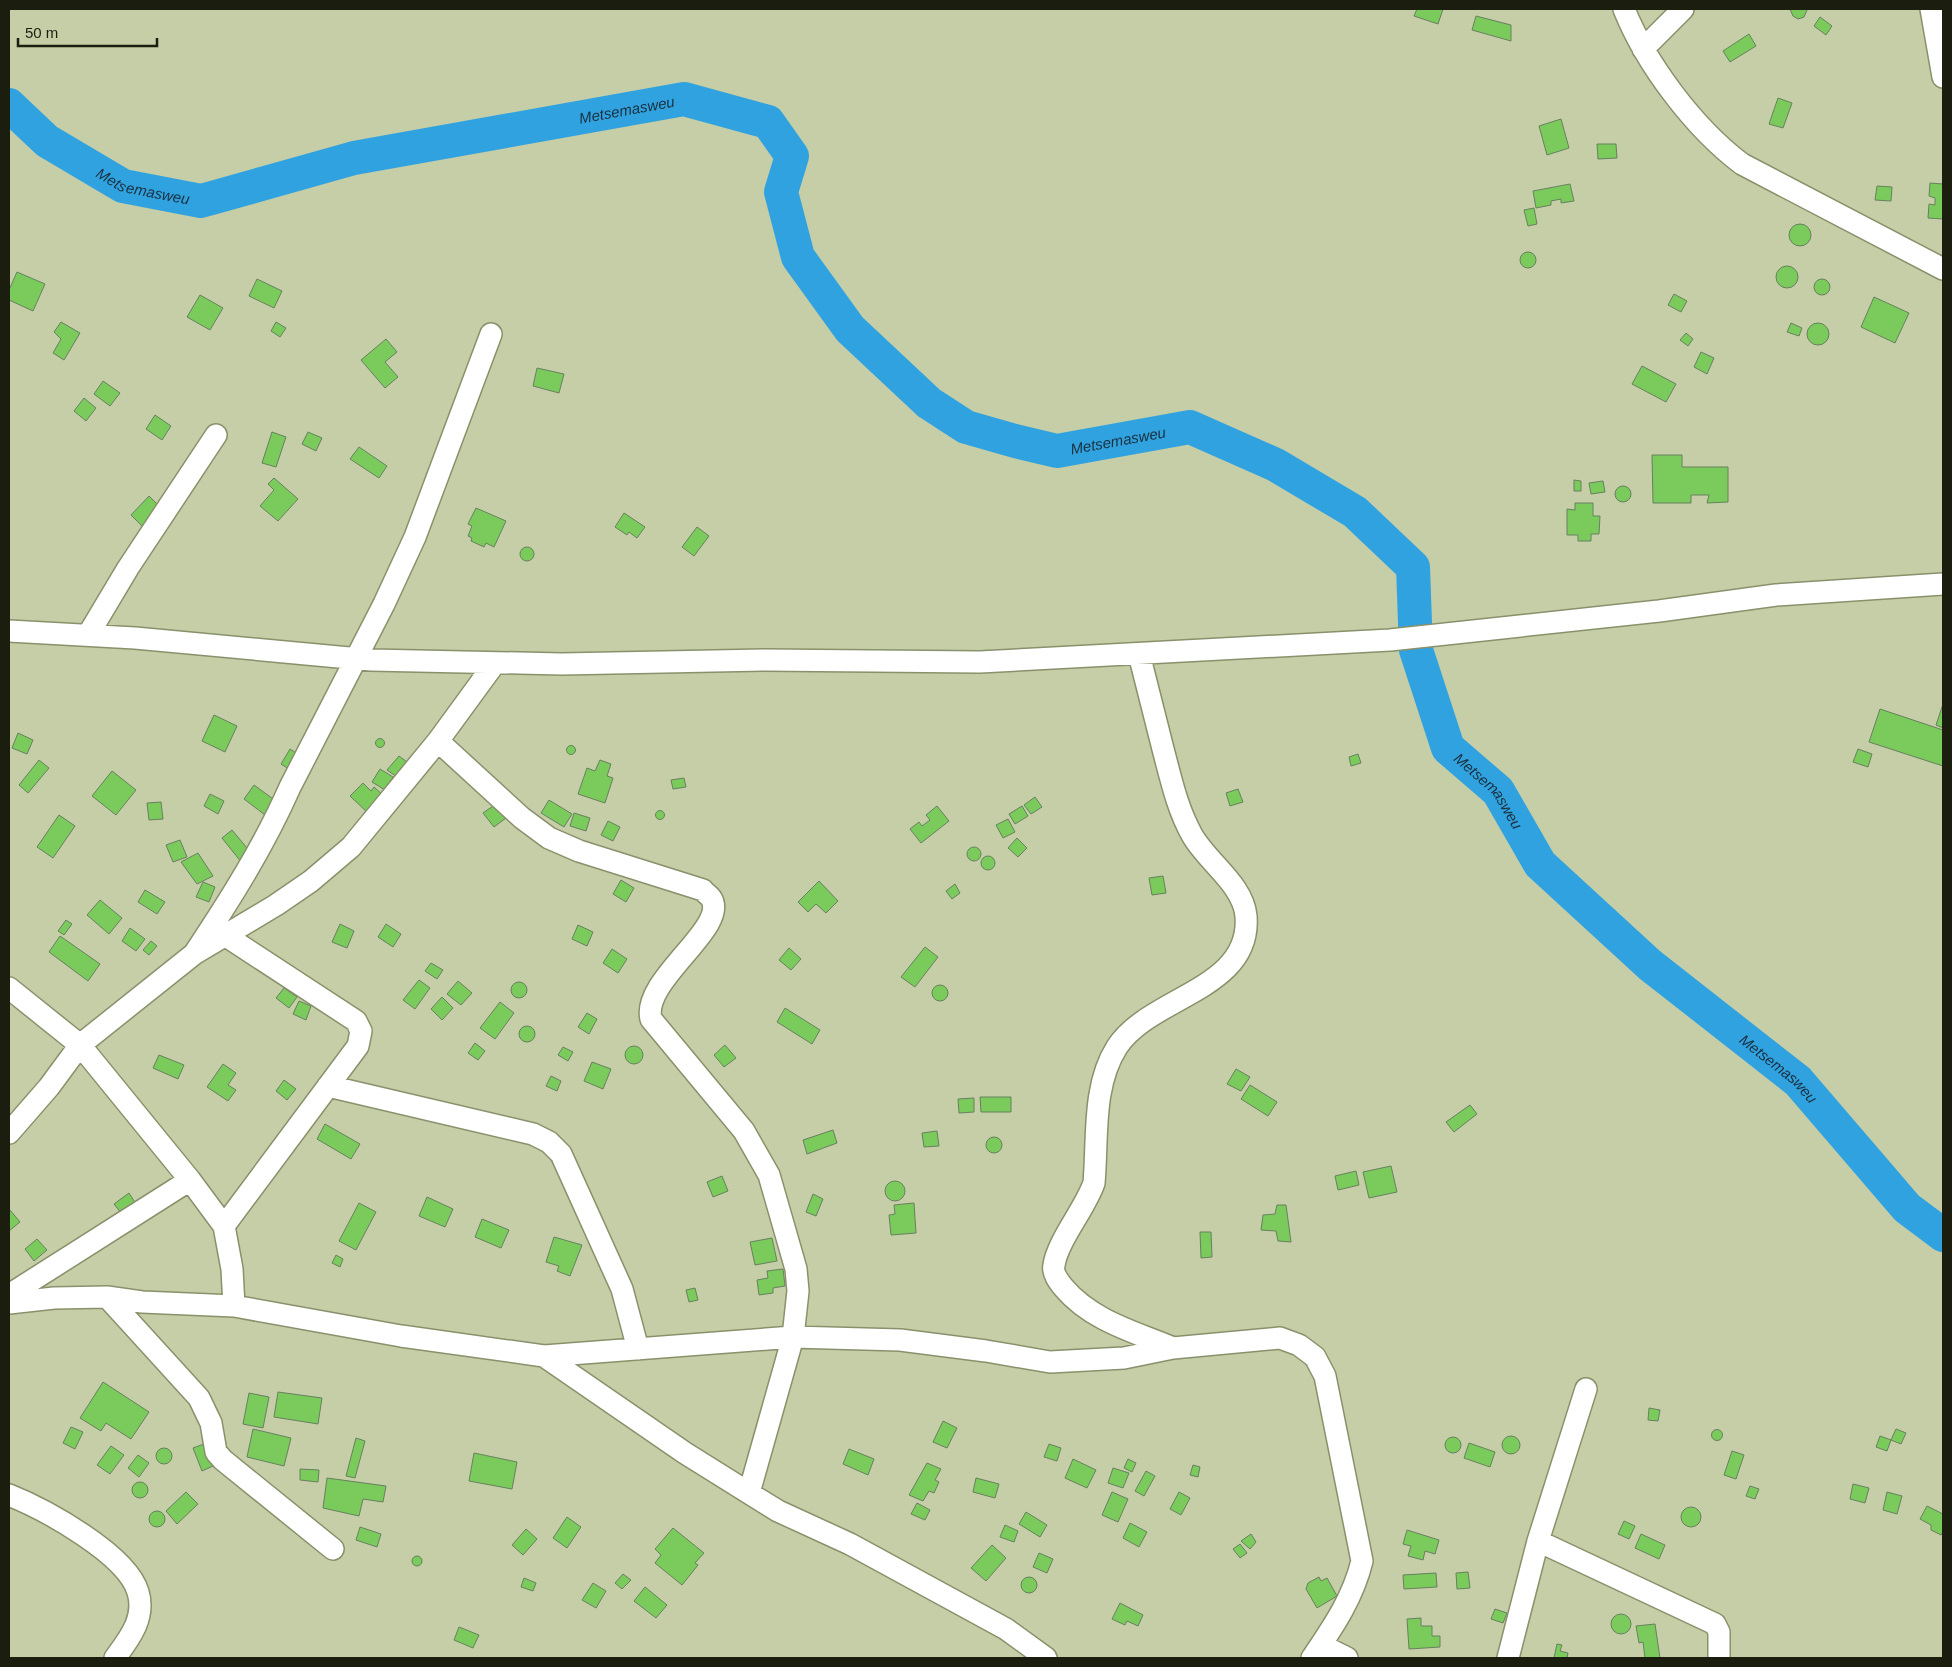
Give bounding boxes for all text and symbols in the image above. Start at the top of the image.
scale bar [18,15,156,47]
text: 50 m [25,24,58,41]
water label: Metsemasweu [578,92,676,126]
water label: Metsemasweu [94,164,192,207]
water label: Metsemasweu [1069,423,1168,457]
water label: Metsemasweu [1451,749,1527,832]
water label: Metsemasweu [1737,1030,1822,1106]

